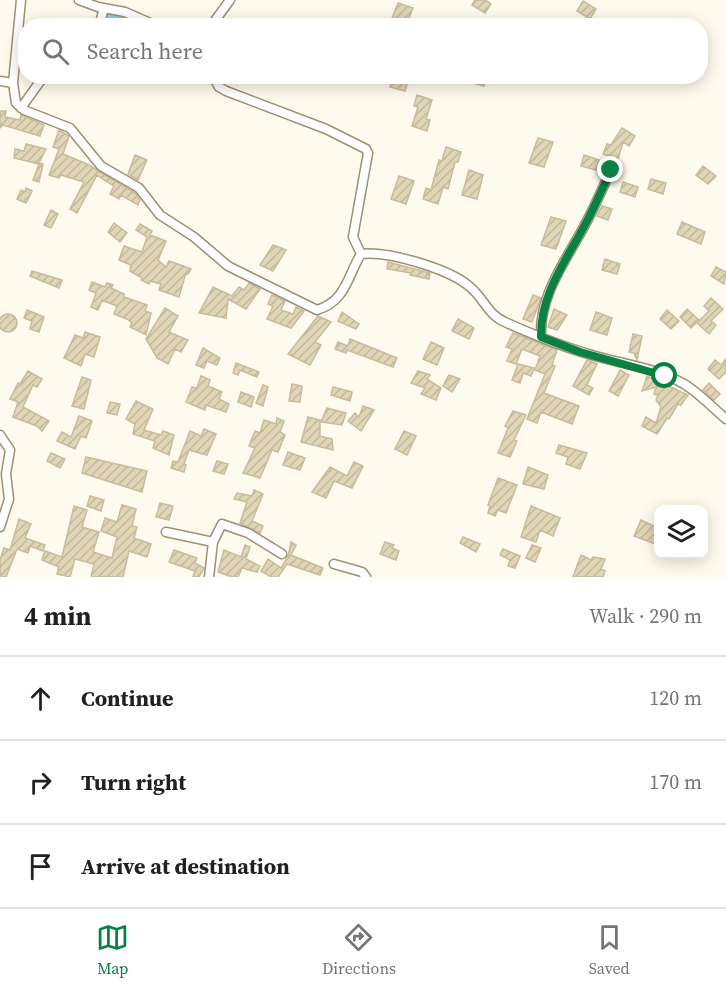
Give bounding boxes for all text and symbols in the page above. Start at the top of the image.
search box [18,18,708,84]
icon: search [39,35,72,68]
text: Search here [87,36,203,66]
route end [597,156,623,182]
route start [651,362,677,388]
map controls [654,505,708,559]
button: layers [654,505,708,559]
text: 4 min [24,598,91,634]
text: Walk · 290 m [589,602,702,630]
icon: ahead [24,682,57,715]
text: Continue [81,683,174,713]
text: 120 m [649,684,702,712]
icon: right [24,766,57,799]
text: Turn right [81,767,186,797]
text: 170 m [649,768,702,796]
icon: arrive [24,850,57,883]
text: Arrive at destination [81,851,290,881]
tab: Map [96,921,129,979]
tab: Directions [322,921,396,979]
tab: Saved [589,921,630,979]

